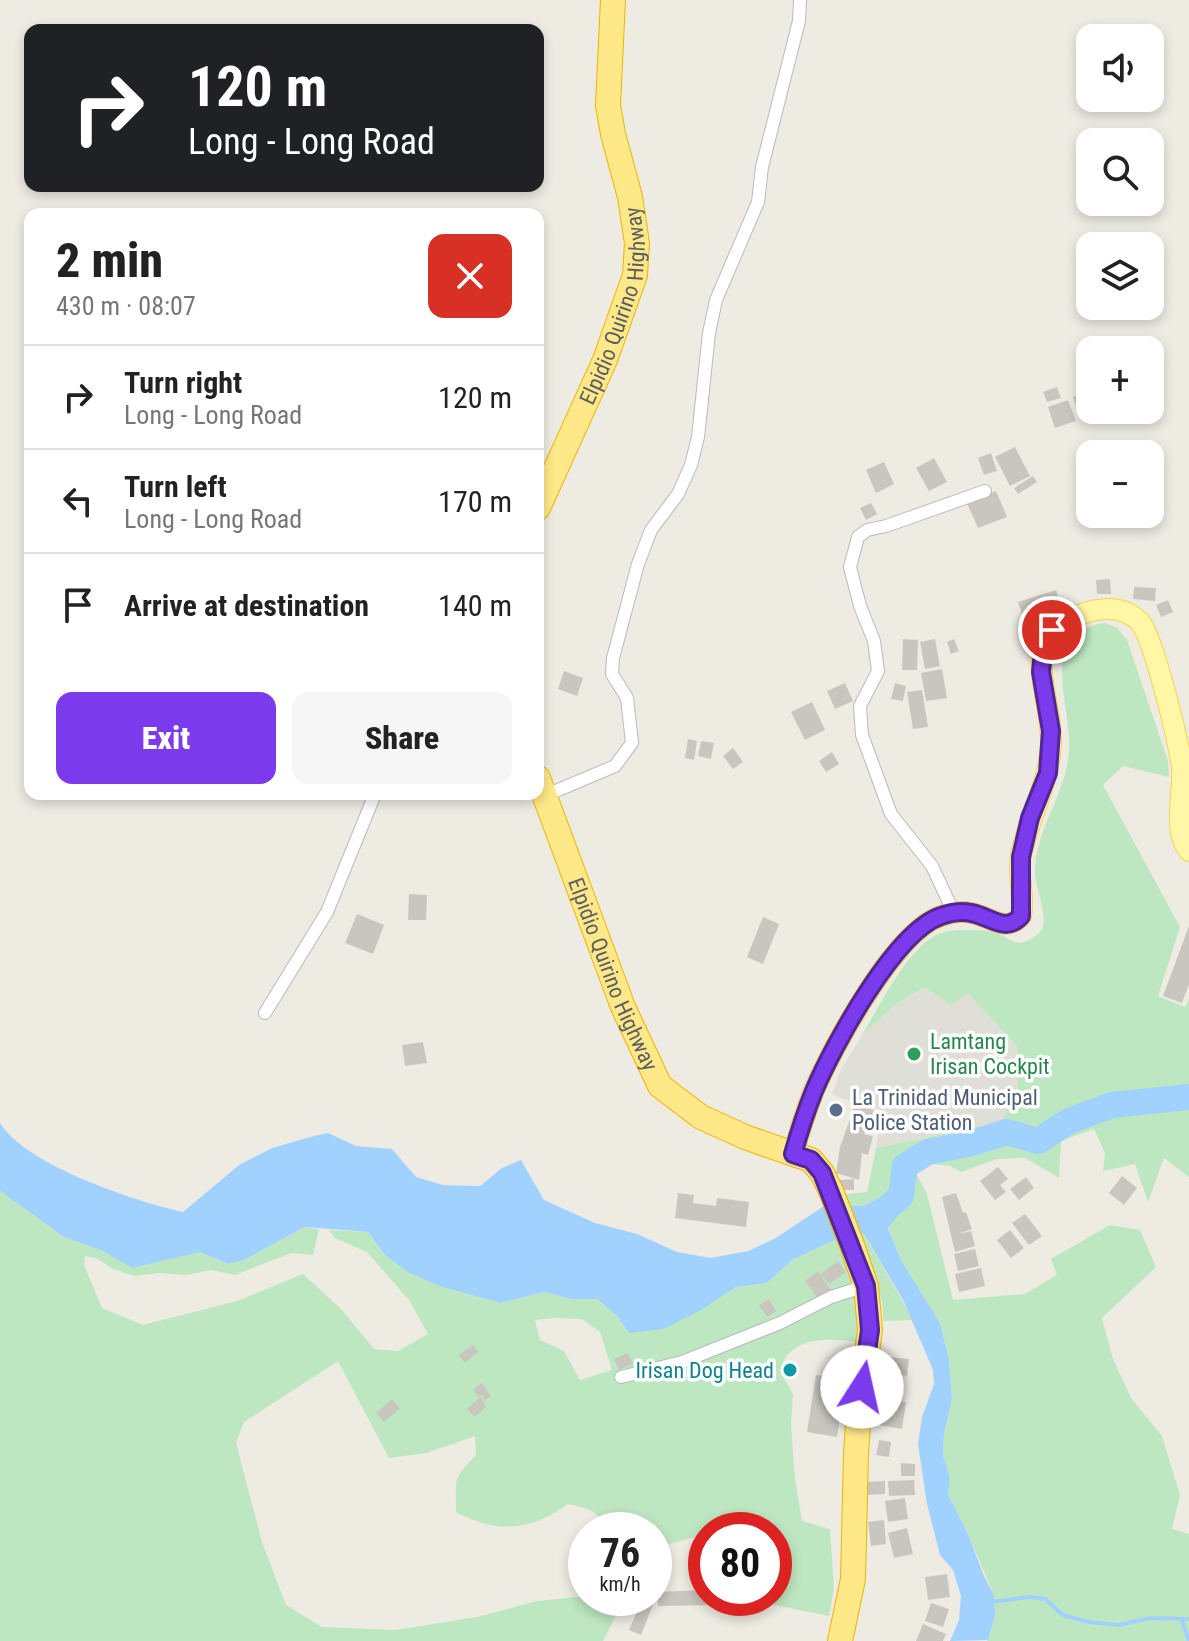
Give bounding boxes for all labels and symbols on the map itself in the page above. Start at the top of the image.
street label: Elpidio Quirino Highway [575,205,650,408]
pin [1018,596,1086,664]
street label: Elpidio Quirino Highway [563,874,663,1075]
place label: Lamtang Irisan Cockpit [930,1029,1050,1079]
marker: Lamtang Irisan Cockpit [905,1045,923,1063]
place label: La Trinidad Municipal Police Station [852,1085,1038,1135]
marker: La Trinidad Municipal Police Station [827,1101,845,1119]
position arrow [820,1345,904,1429]
place label: Irisan Dog Head [636,1358,774,1383]
marker: Irisan Dog Head [781,1361,799,1379]
speed limit sign: 80 [688,1512,792,1616]

